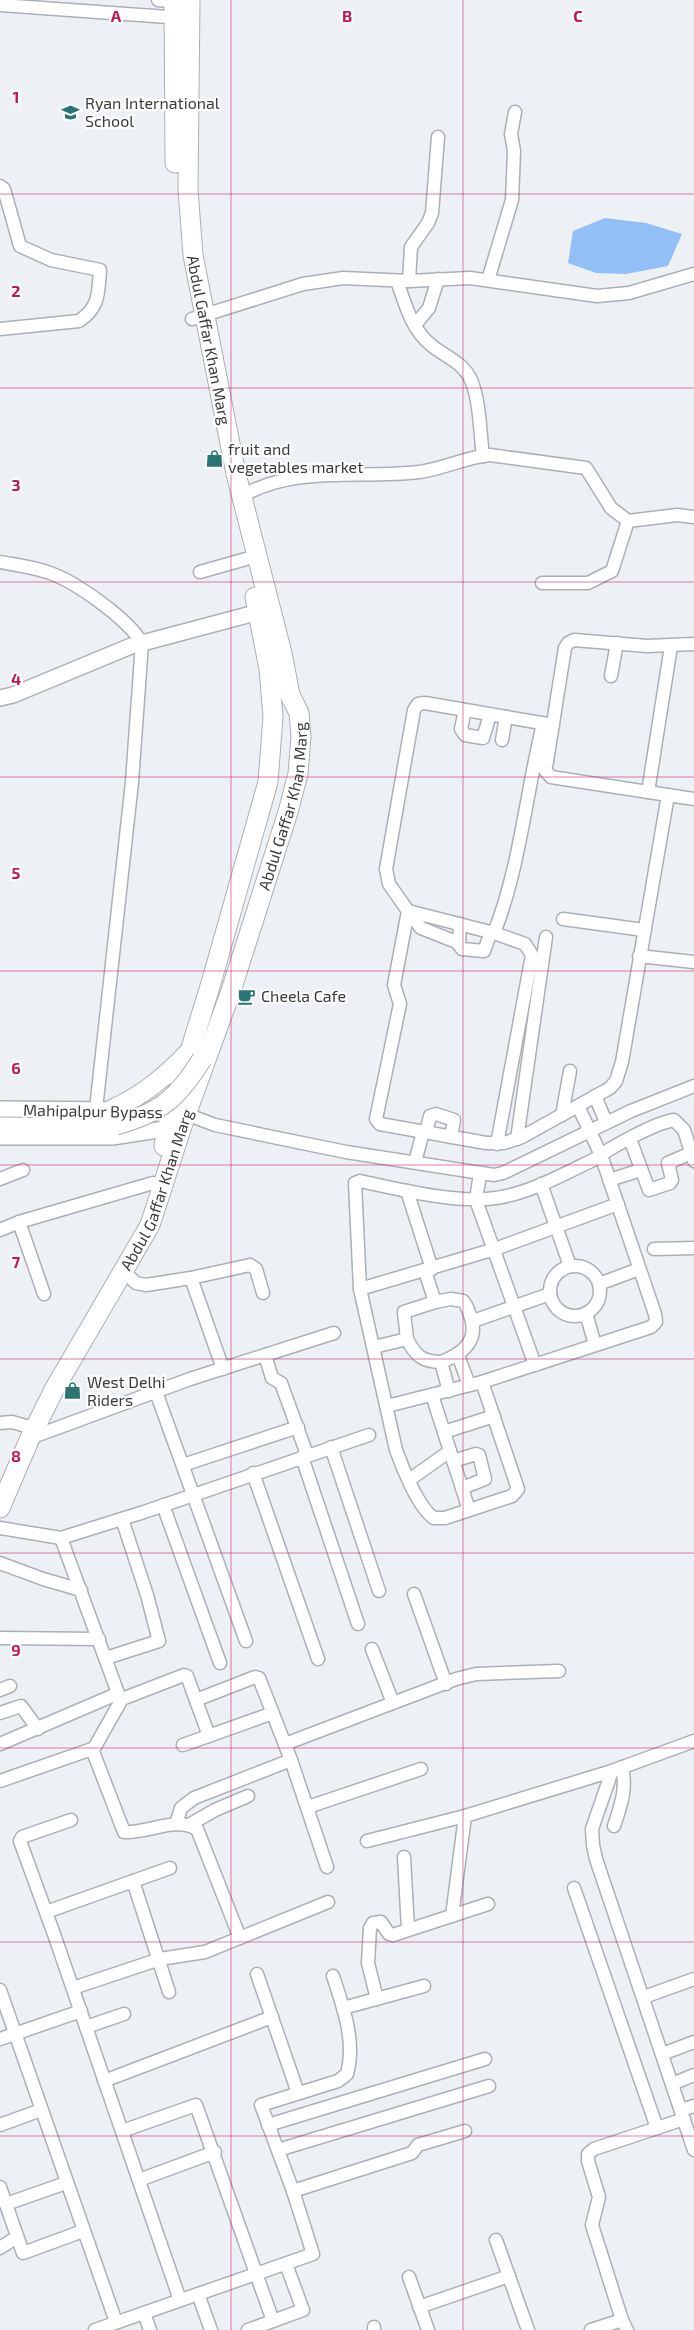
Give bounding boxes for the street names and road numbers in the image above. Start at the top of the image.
street label: Abdul Gaffar Khan Marg [184,253,235,426]
street label: Abdul Gaffar Khan Marg [254,722,310,892]
street label: Mahipalpur Bypass [23,1100,163,1121]
street label: Abdul Gaffar Khan Marg [116,1106,196,1274]

